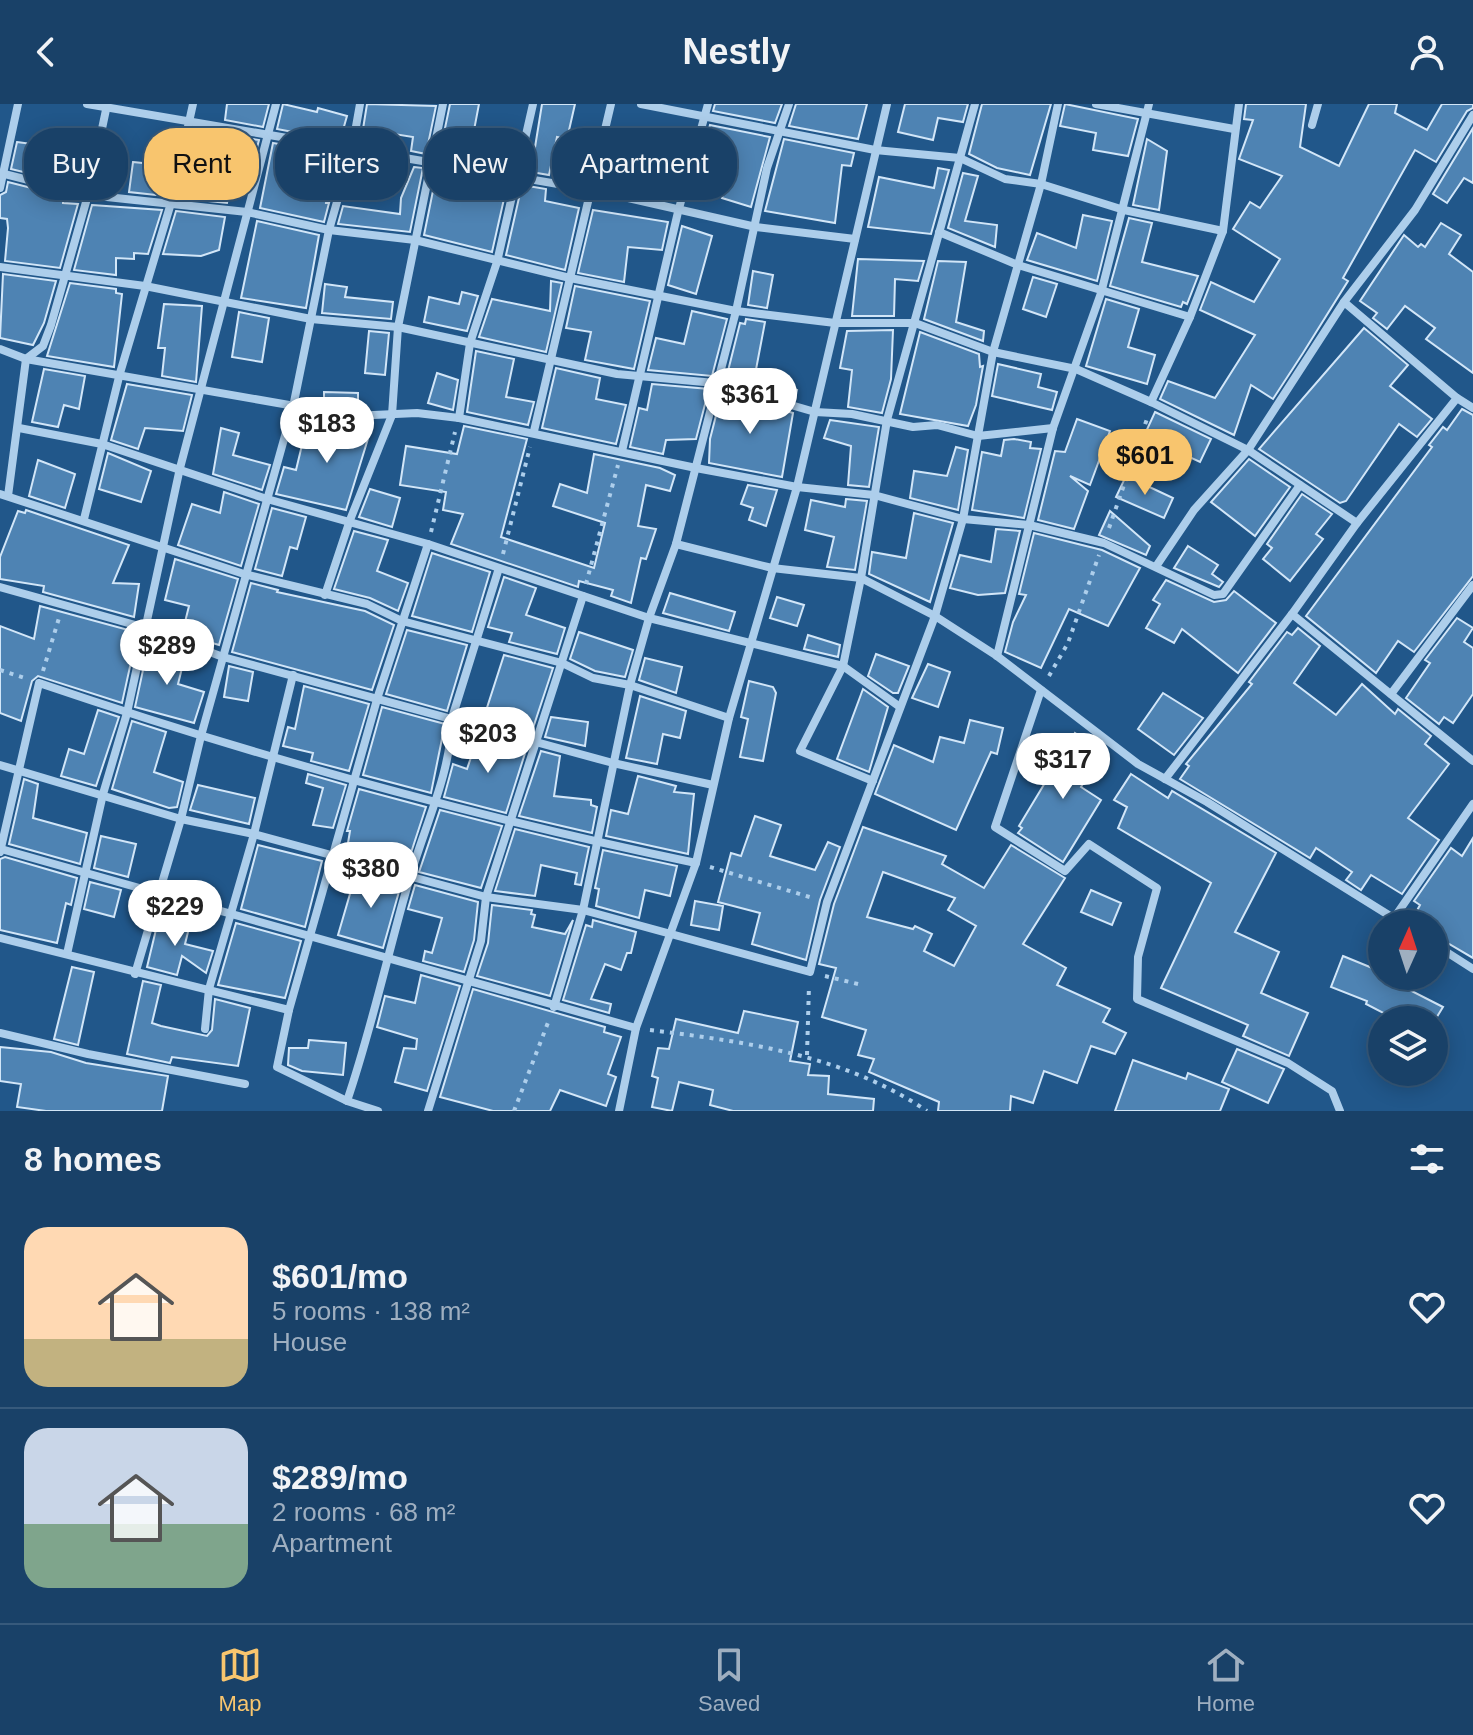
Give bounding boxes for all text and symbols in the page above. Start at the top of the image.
icon: back [24,30,68,74]
icon: person [1405,30,1449,74]
text: Nestly [682,31,791,72]
chip: Buy [24,128,128,200]
chip: Rent [144,128,259,200]
chip: Filters [275,128,408,200]
chip: New [424,128,536,200]
chip: Apartment [552,128,737,200]
pin: $361 [703,368,797,436]
text: $361 [721,379,779,409]
pin: $183 [280,397,374,465]
text: $183 [298,408,356,438]
pin: $601 [1098,429,1192,497]
text: $601 [1116,440,1174,470]
pin: $289 [120,619,214,687]
text: $289 [138,630,196,660]
pin: $203 [441,707,535,775]
text: $203 [459,718,517,748]
pin: $317 [1016,733,1110,801]
text: $317 [1034,744,1092,774]
pin: $380 [324,842,418,910]
text: $380 [342,853,400,883]
pin: $229 [128,880,222,948]
text: $229 [146,891,204,921]
north arrow [1368,910,1448,990]
map controls [1368,910,1448,1086]
button: layers [1368,1006,1448,1086]
icon: filters [1405,1137,1449,1181]
text: 8 homes [24,1140,162,1178]
text: $601/mo [272,1257,408,1295]
icon: home [88,1259,184,1355]
icon: heart [1405,1285,1449,1329]
text: 5 rooms · 138 m² [272,1296,470,1326]
text: House [272,1327,347,1357]
text: $289/mo [272,1458,408,1496]
icon: home [88,1460,184,1556]
icon: heart [1405,1486,1449,1530]
text: 2 rooms · 68 m² [272,1497,456,1527]
text: Apartment [272,1528,392,1558]
tab: Map [218,1643,262,1717]
tab: Saved [698,1643,760,1717]
tab: Home [1196,1643,1255,1717]

